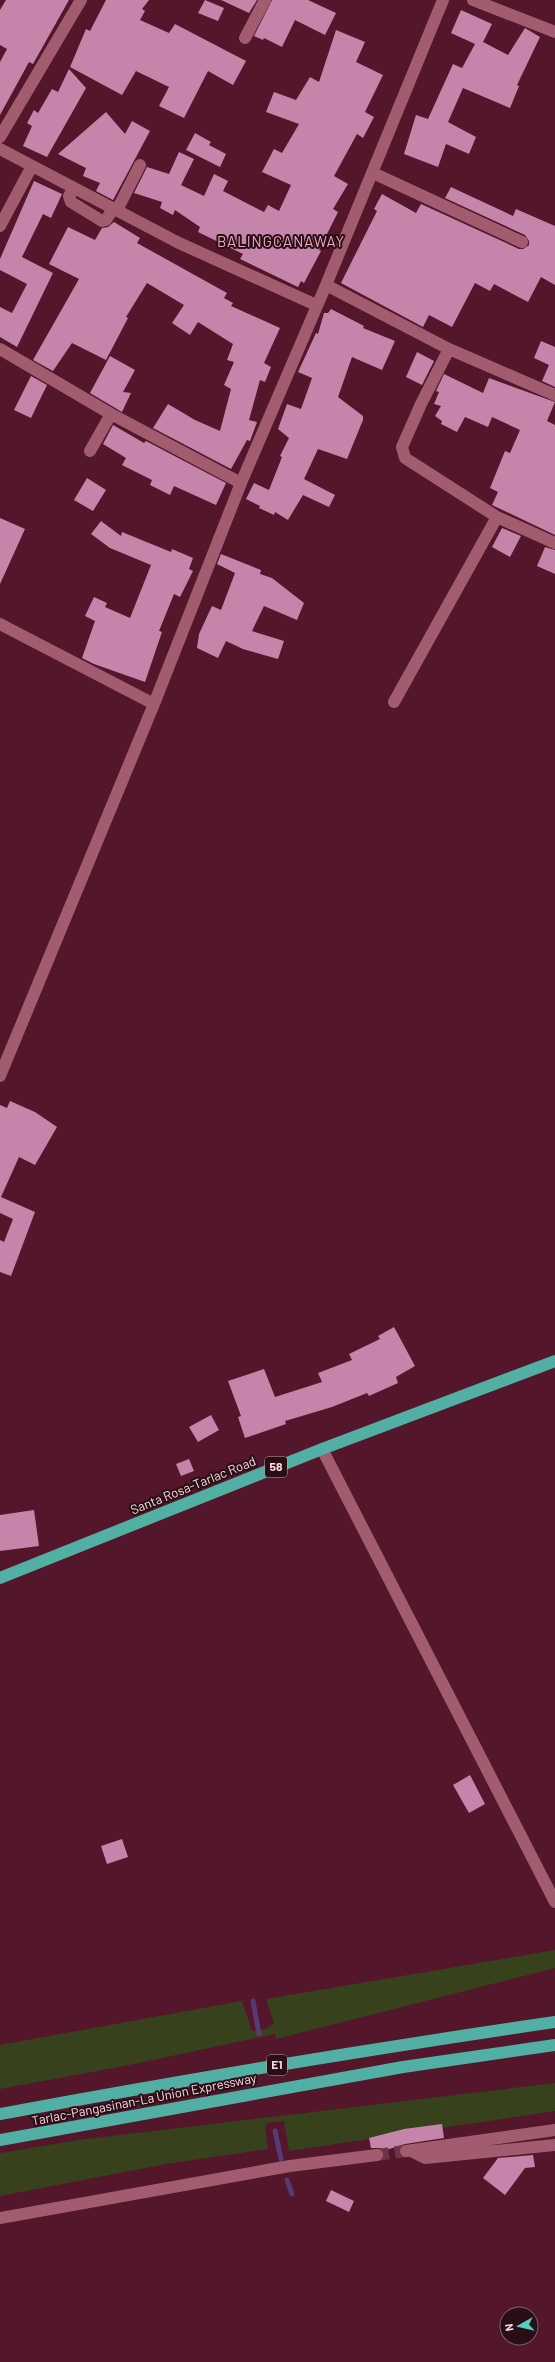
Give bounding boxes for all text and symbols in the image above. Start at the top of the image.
district label: BALINGCANAWAY [217,232,345,250]
street label: Santa Rosa-Tarlac Road [128,1453,258,1517]
road number: 58 [265,1457,287,1477]
road number: E1 [267,2055,287,2075]
street label: Tarlac-Pangasinan-La Union Expressway [30,2069,258,2129]
north arrow [499,2306,539,2346]
text: N [502,2323,516,2332]

